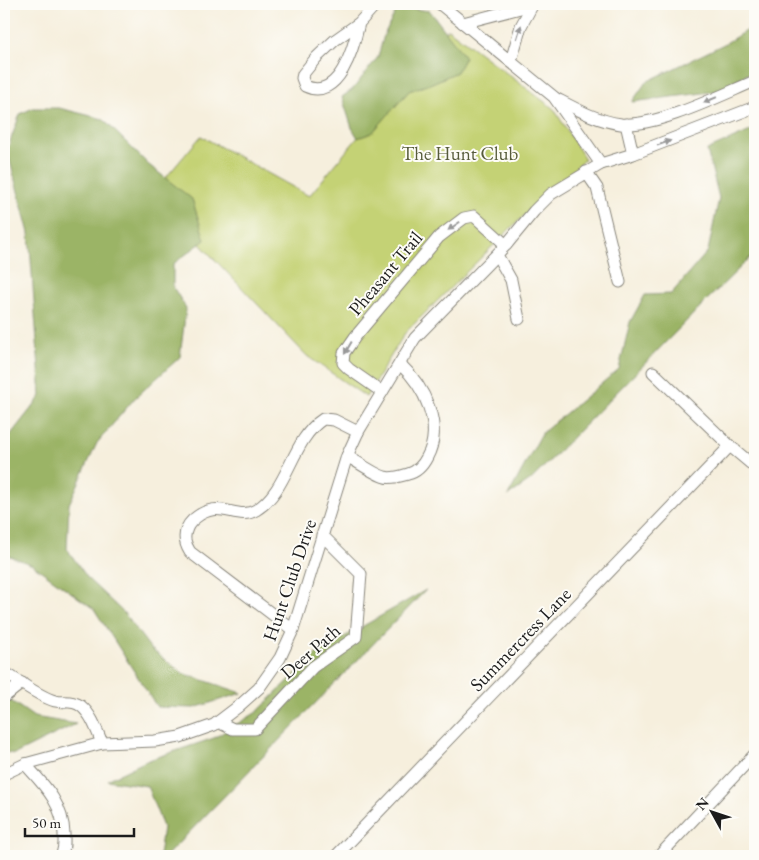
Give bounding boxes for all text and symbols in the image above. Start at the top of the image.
one-way arrow [516,25,524,40]
one-way arrow [703,96,717,104]
one-way arrow [657,139,672,147]
park label: The Hunt Club [402,141,519,166]
one-way arrow [447,221,461,231]
street label: Pheasant Trail [343,226,428,321]
one-way arrow [344,340,352,355]
street label: Hunt Club Drive [257,516,322,644]
street label: Summercress Lane [464,582,576,697]
street label: Deer Path [275,618,346,684]
north arrow [686,788,736,838]
text: N [692,793,713,814]
scale bar [25,805,134,837]
text: 50 m [32,813,61,832]

